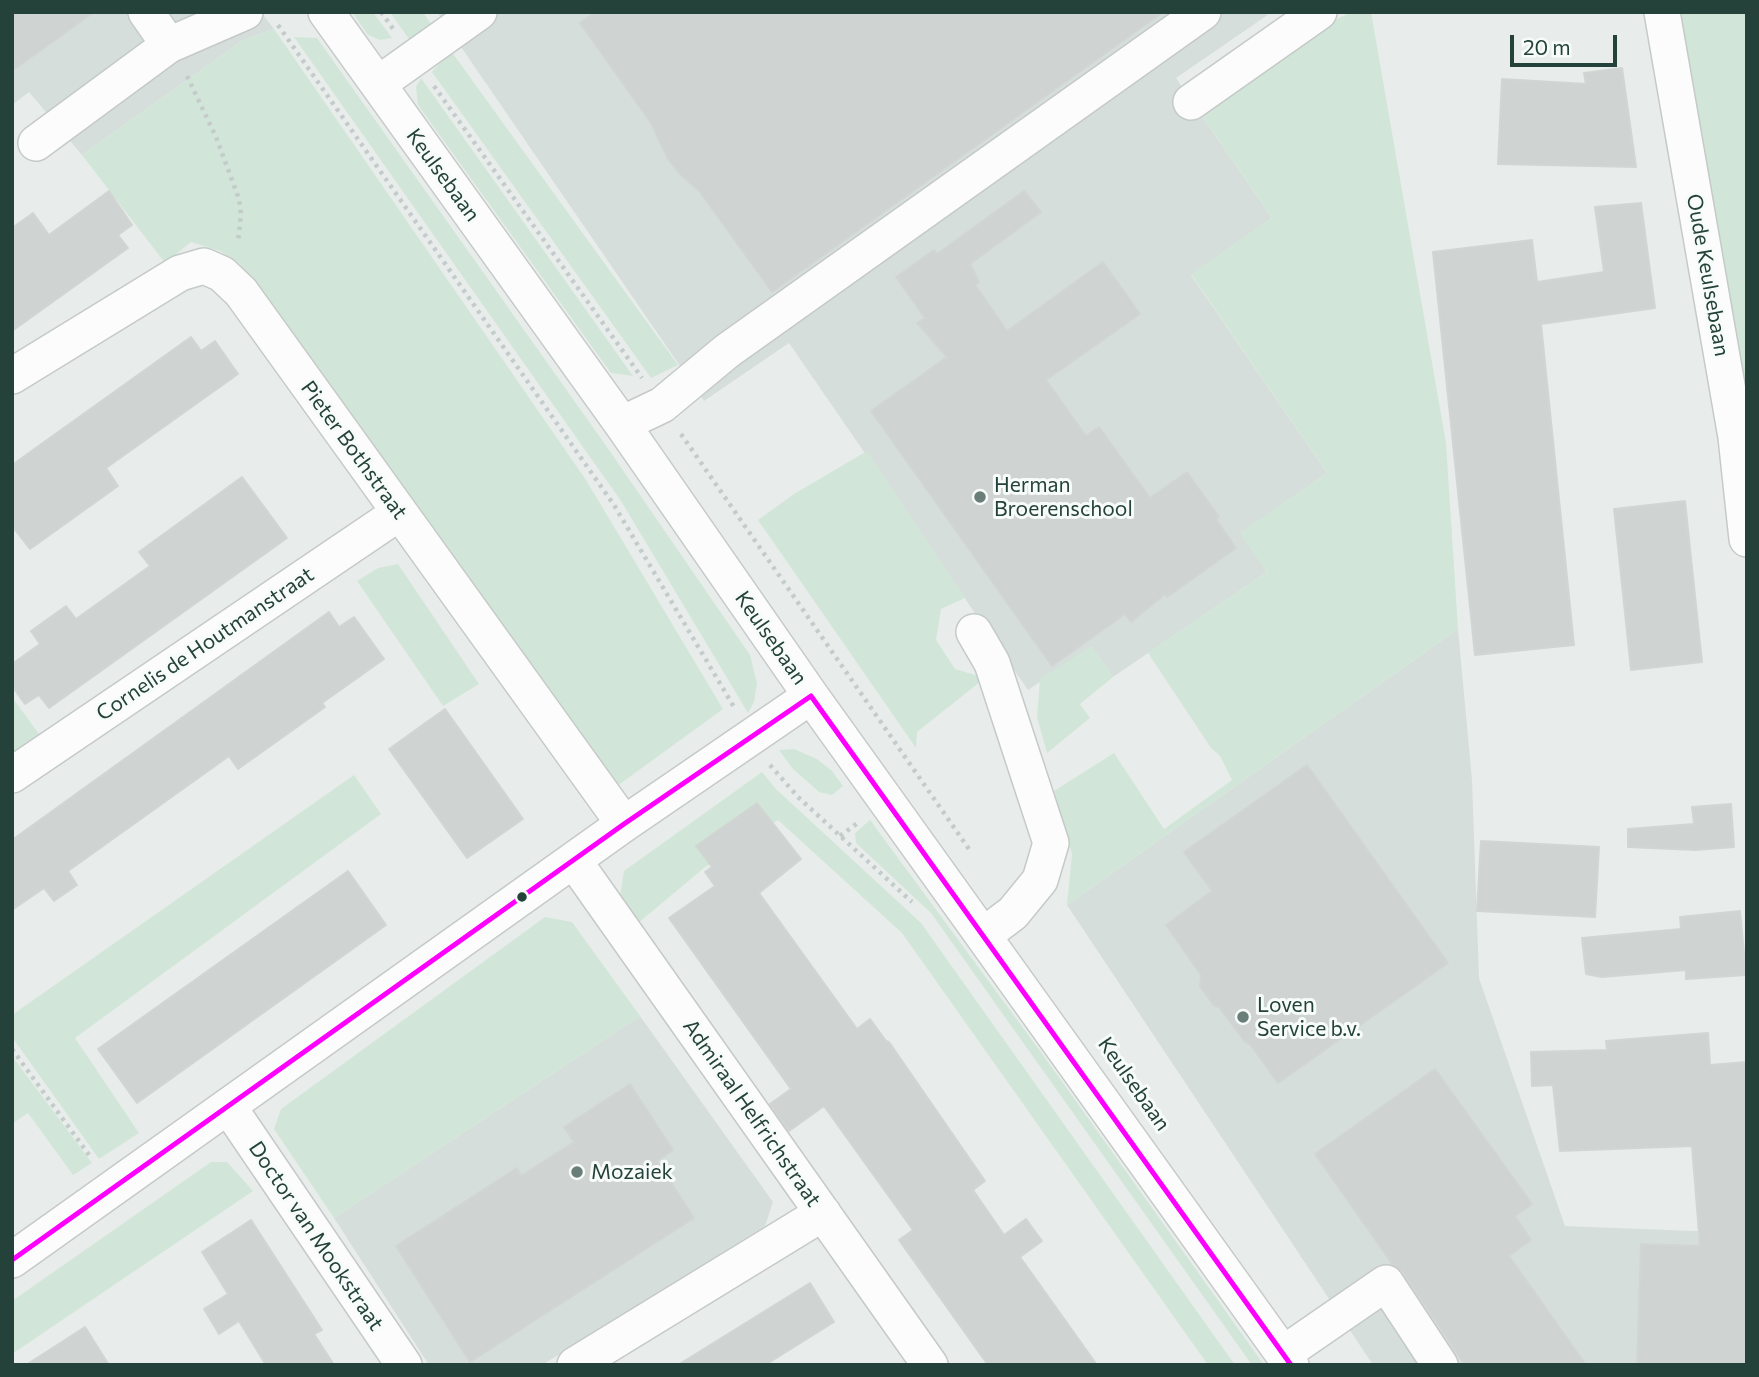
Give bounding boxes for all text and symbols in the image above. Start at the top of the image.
scale bar [1514,21,1621,65]
text: 20 m [1523,34,1571,59]
street label: Keulsebaan [401,124,485,226]
street label: Oude Keulsebaan [1681,192,1735,358]
street label: Pieter Bothstraat [295,376,413,524]
place label: Herman Broerenschool [994,472,1133,522]
marker: Herman Broerenschool [972,489,988,505]
street label: Cornelis de Houtmanstraat [92,562,318,726]
street label: Keulsebaan [730,586,812,690]
unlabelled marker [515,890,529,904]
place label: Loven Service b.v. [1257,992,1361,1042]
marker: Loven Service b.v. [1235,1009,1251,1025]
street label: Admiraal Helfrichstraat [678,1014,826,1212]
street label: Keulsebaan [1093,1032,1175,1136]
street label: Doctor van Mookstraat [243,1137,389,1335]
place label: Mozaiek [591,1159,673,1185]
marker: Mozaiek [569,1164,585,1180]

